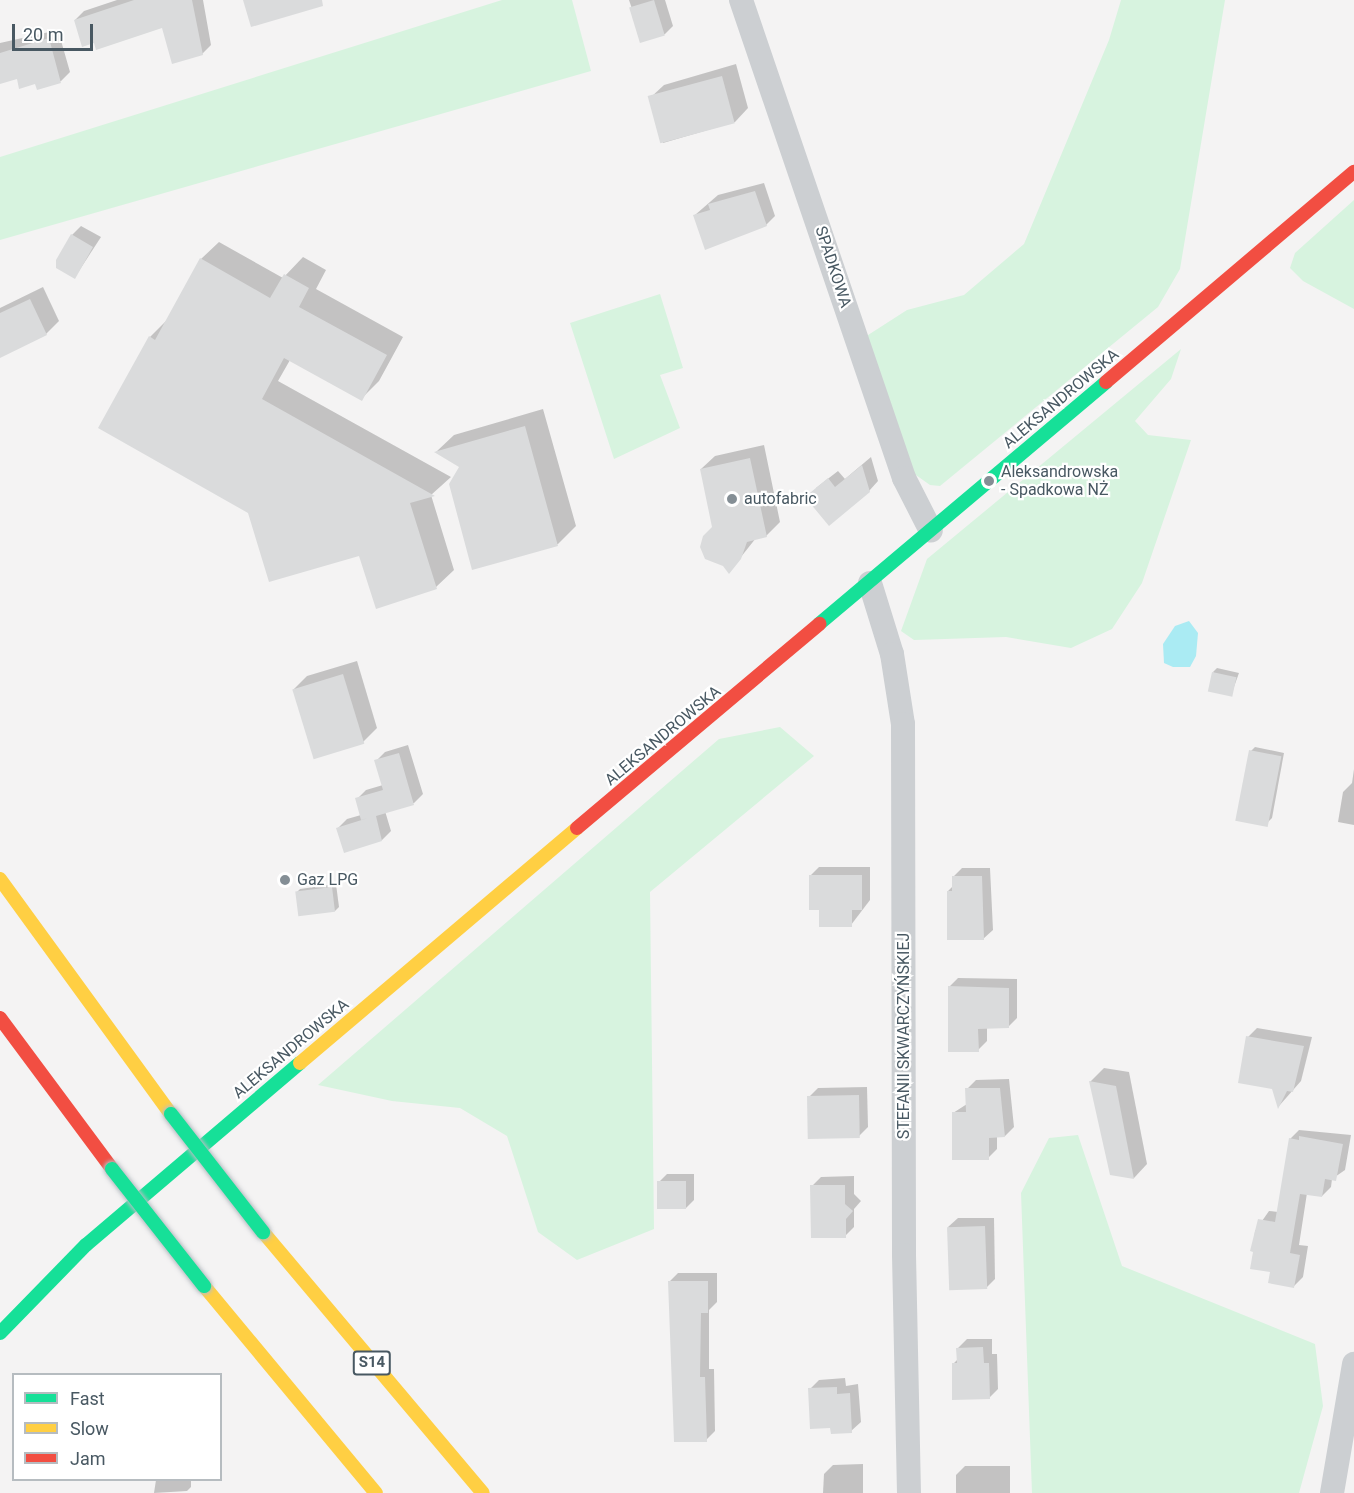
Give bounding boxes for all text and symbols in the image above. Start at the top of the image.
scale bar [15,12,96,50]
text: 20 m [23,24,63,45]
street label: SPADKOWA [811,224,855,310]
street label: ALEKSANDROWSKA [999,345,1123,453]
place label: Aleksandrowska - Spadkowa NŻ [1001,462,1118,500]
marker: Aleksandrowska - Spadkowa NŻ [982,474,996,488]
place label: autofabric [744,489,817,509]
marker: autofabric [725,492,739,506]
street label: ALEKSANDROWSKA [601,682,725,790]
place label: Gaz LPG [297,870,358,890]
marker: Gaz LPG [278,873,292,887]
street label: STEFANII SKWARCZYŃSKIEJ [894,933,914,1139]
street label: ALEKSANDROWSKA [229,995,353,1103]
road number: S14 [352,1351,392,1375]
legend [12,1373,222,1481]
text: Fast [70,1388,105,1409]
text: Slow [70,1418,109,1439]
text: Jam [70,1448,106,1469]

